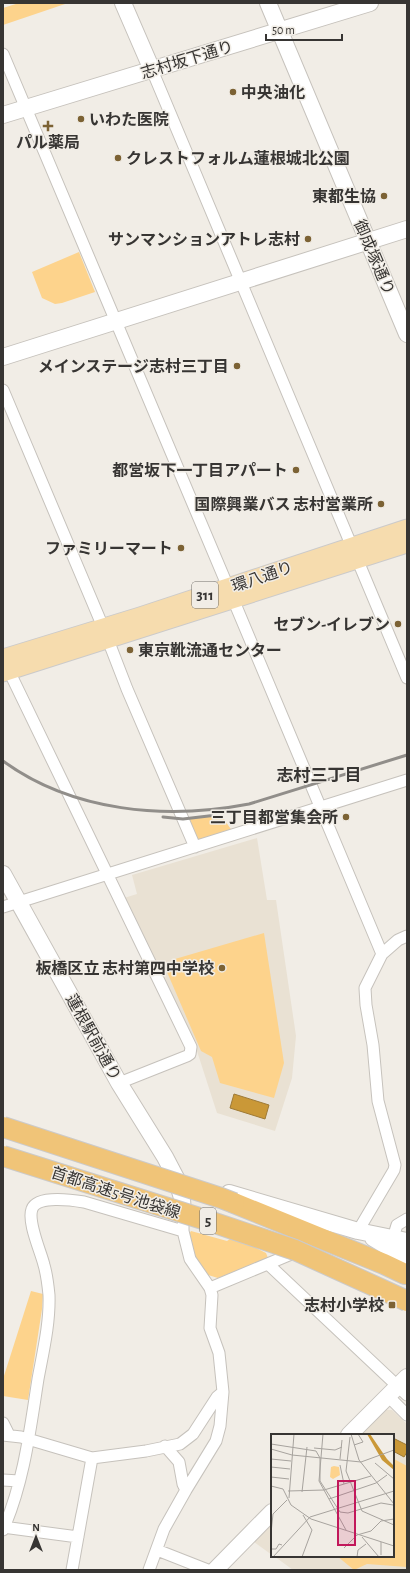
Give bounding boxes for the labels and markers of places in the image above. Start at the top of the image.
place label: 中央油化 [241,84,305,101]
marker: 中央油化 [228,87,238,97]
place label: いわた医院 [89,111,169,128]
marker: いわた医院 [76,114,86,124]
marker: パル薬局 [43,121,53,131]
place label: パル薬局 [16,134,80,151]
place label: クレストフォルム蓮根城北公園 [126,149,350,167]
marker: クレストフォルム蓮根城北公園 [113,153,123,163]
place label: 東都生協 [312,188,376,205]
marker: 東都生協 [379,191,389,201]
place label: サンマンションアトレ志村 [108,230,300,248]
marker: サンマンションアトレ志村 [303,234,313,244]
place label: メインステージ志村三丁目 [38,357,229,375]
marker: メインステージ志村三丁目 [232,361,242,371]
place label: 都営坂下一丁目アパート [112,462,288,479]
marker: 都営坂下一丁目アパート [291,465,301,475]
place label: 国際興業バス 志村営業所 [195,495,373,513]
marker: 国際興業バス 志村営業所 [376,499,386,509]
place label: ファミリーマート [45,541,173,557]
marker: ファミリーマート [176,543,186,553]
place label: セブン-イレブン [273,616,390,633]
marker: セブン-イレブン [393,619,403,629]
place label: 東京靴流通センター [138,642,282,659]
marker: 東京靴流通センター [125,645,135,655]
place label: 三丁目都営集会所 [210,809,338,826]
marker: 三丁目都営集会所 [341,812,351,822]
place label: 板橋区立 志村第四中学校 [36,959,214,977]
marker: 板橋区立 志村第四中学校 [217,963,227,973]
place label: 志村小学校 [304,1296,384,1314]
marker: 志村小学校 [387,1300,397,1310]

